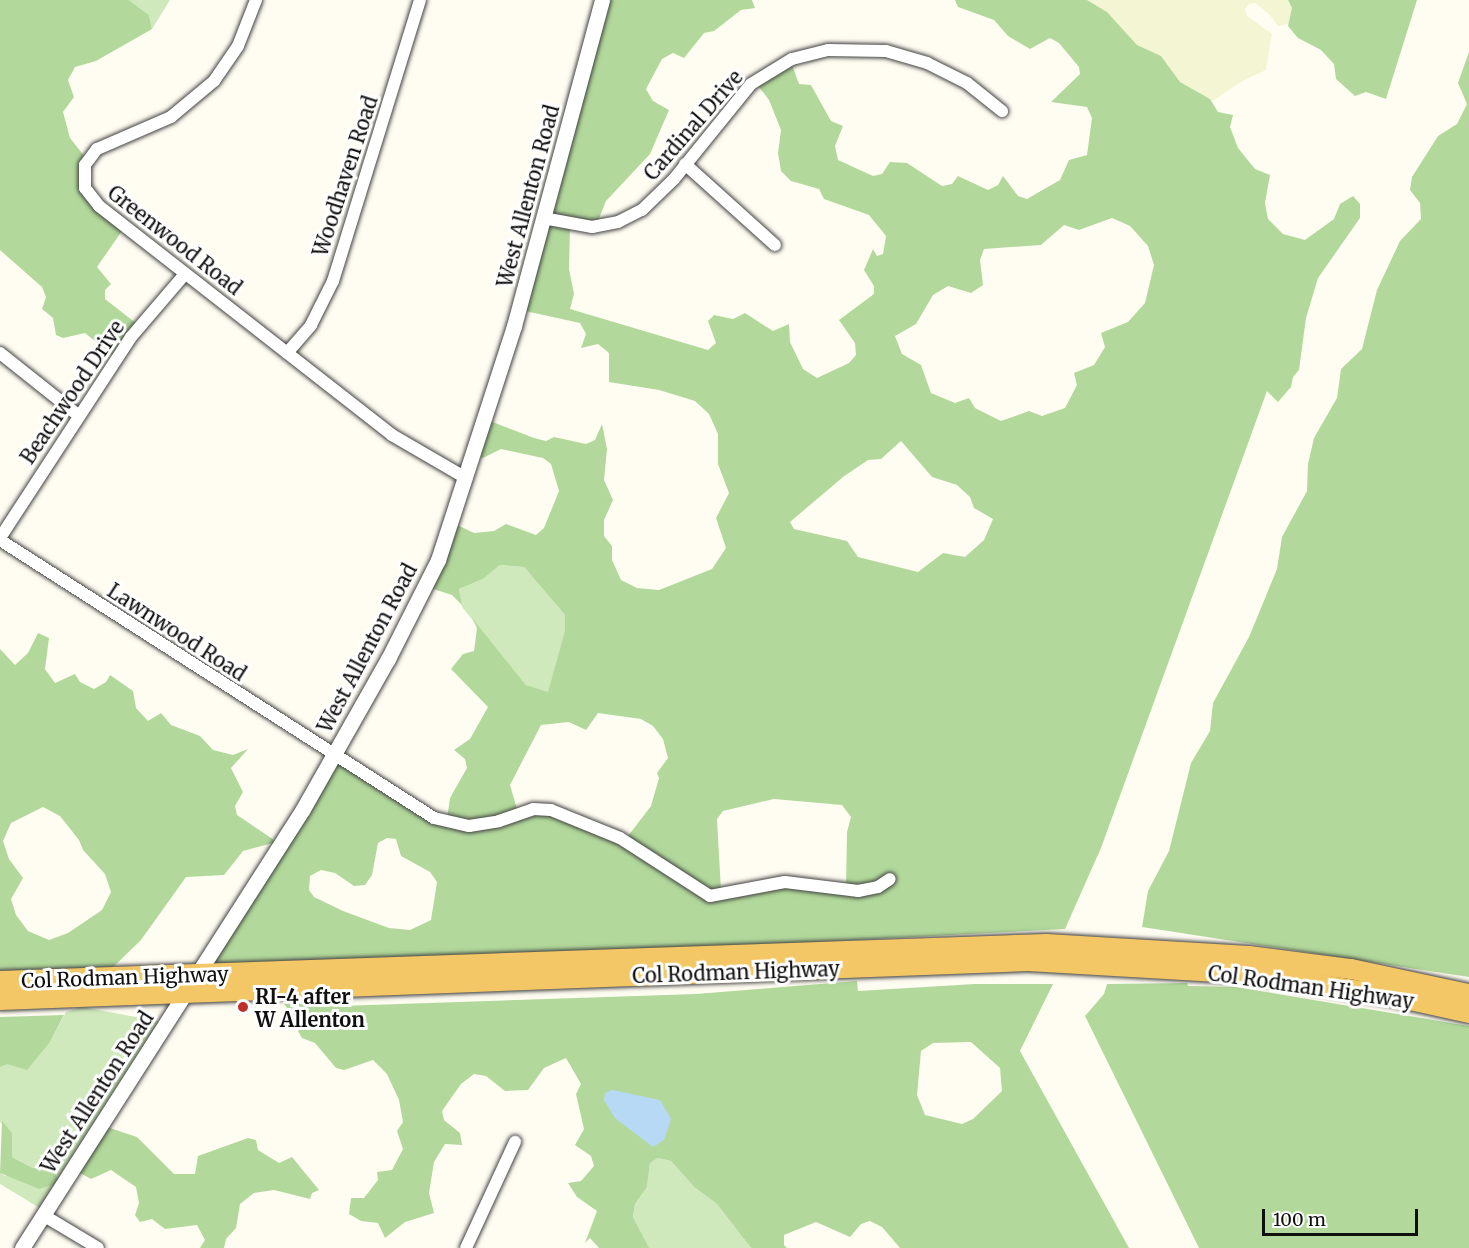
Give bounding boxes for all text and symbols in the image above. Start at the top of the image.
street label: Cardinal Drive [639,65,747,185]
street label: Woodhaven Road [308,93,382,259]
street label: West Allenton Road [492,102,564,290]
street label: Greenwood Road [103,180,247,300]
street label: Beachwood Drive [15,316,129,468]
street label: West Allenton Road [312,559,422,737]
street label: Lawnwood Road [103,578,251,686]
street label: Col Rodman Highway [632,956,840,988]
street label: Col Rodman Highway [21,961,229,993]
street label: Col Rodman Highway [1207,961,1415,1013]
place label: RI-4 after W Allenton [255,984,365,1031]
marker: RI-4 after W Allenton [236,1000,250,1014]
street label: West Allenton Road [36,1007,158,1177]
scale bar [1265,1197,1421,1235]
text: 100 m [1273,1208,1326,1231]

